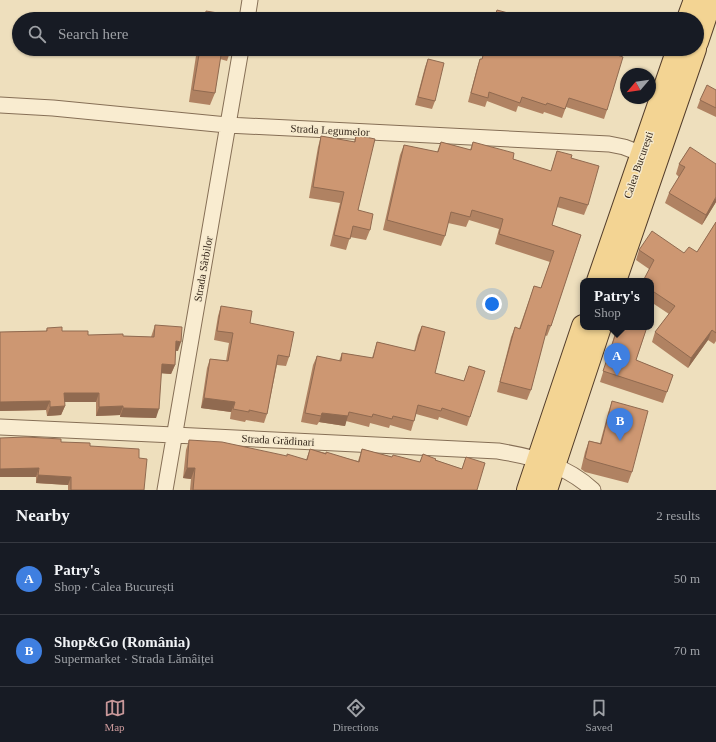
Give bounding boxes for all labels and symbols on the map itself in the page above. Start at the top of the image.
north arrow [620,68,656,104]
street label: Strada Legumelor [290,122,370,138]
street label: Calea București [621,130,655,200]
street label: Strada Sârbilor [191,235,215,303]
your location [482,294,502,314]
pin: A [604,343,630,376]
pin: B [607,408,633,441]
street label: Strada Grădinari [241,432,315,448]

